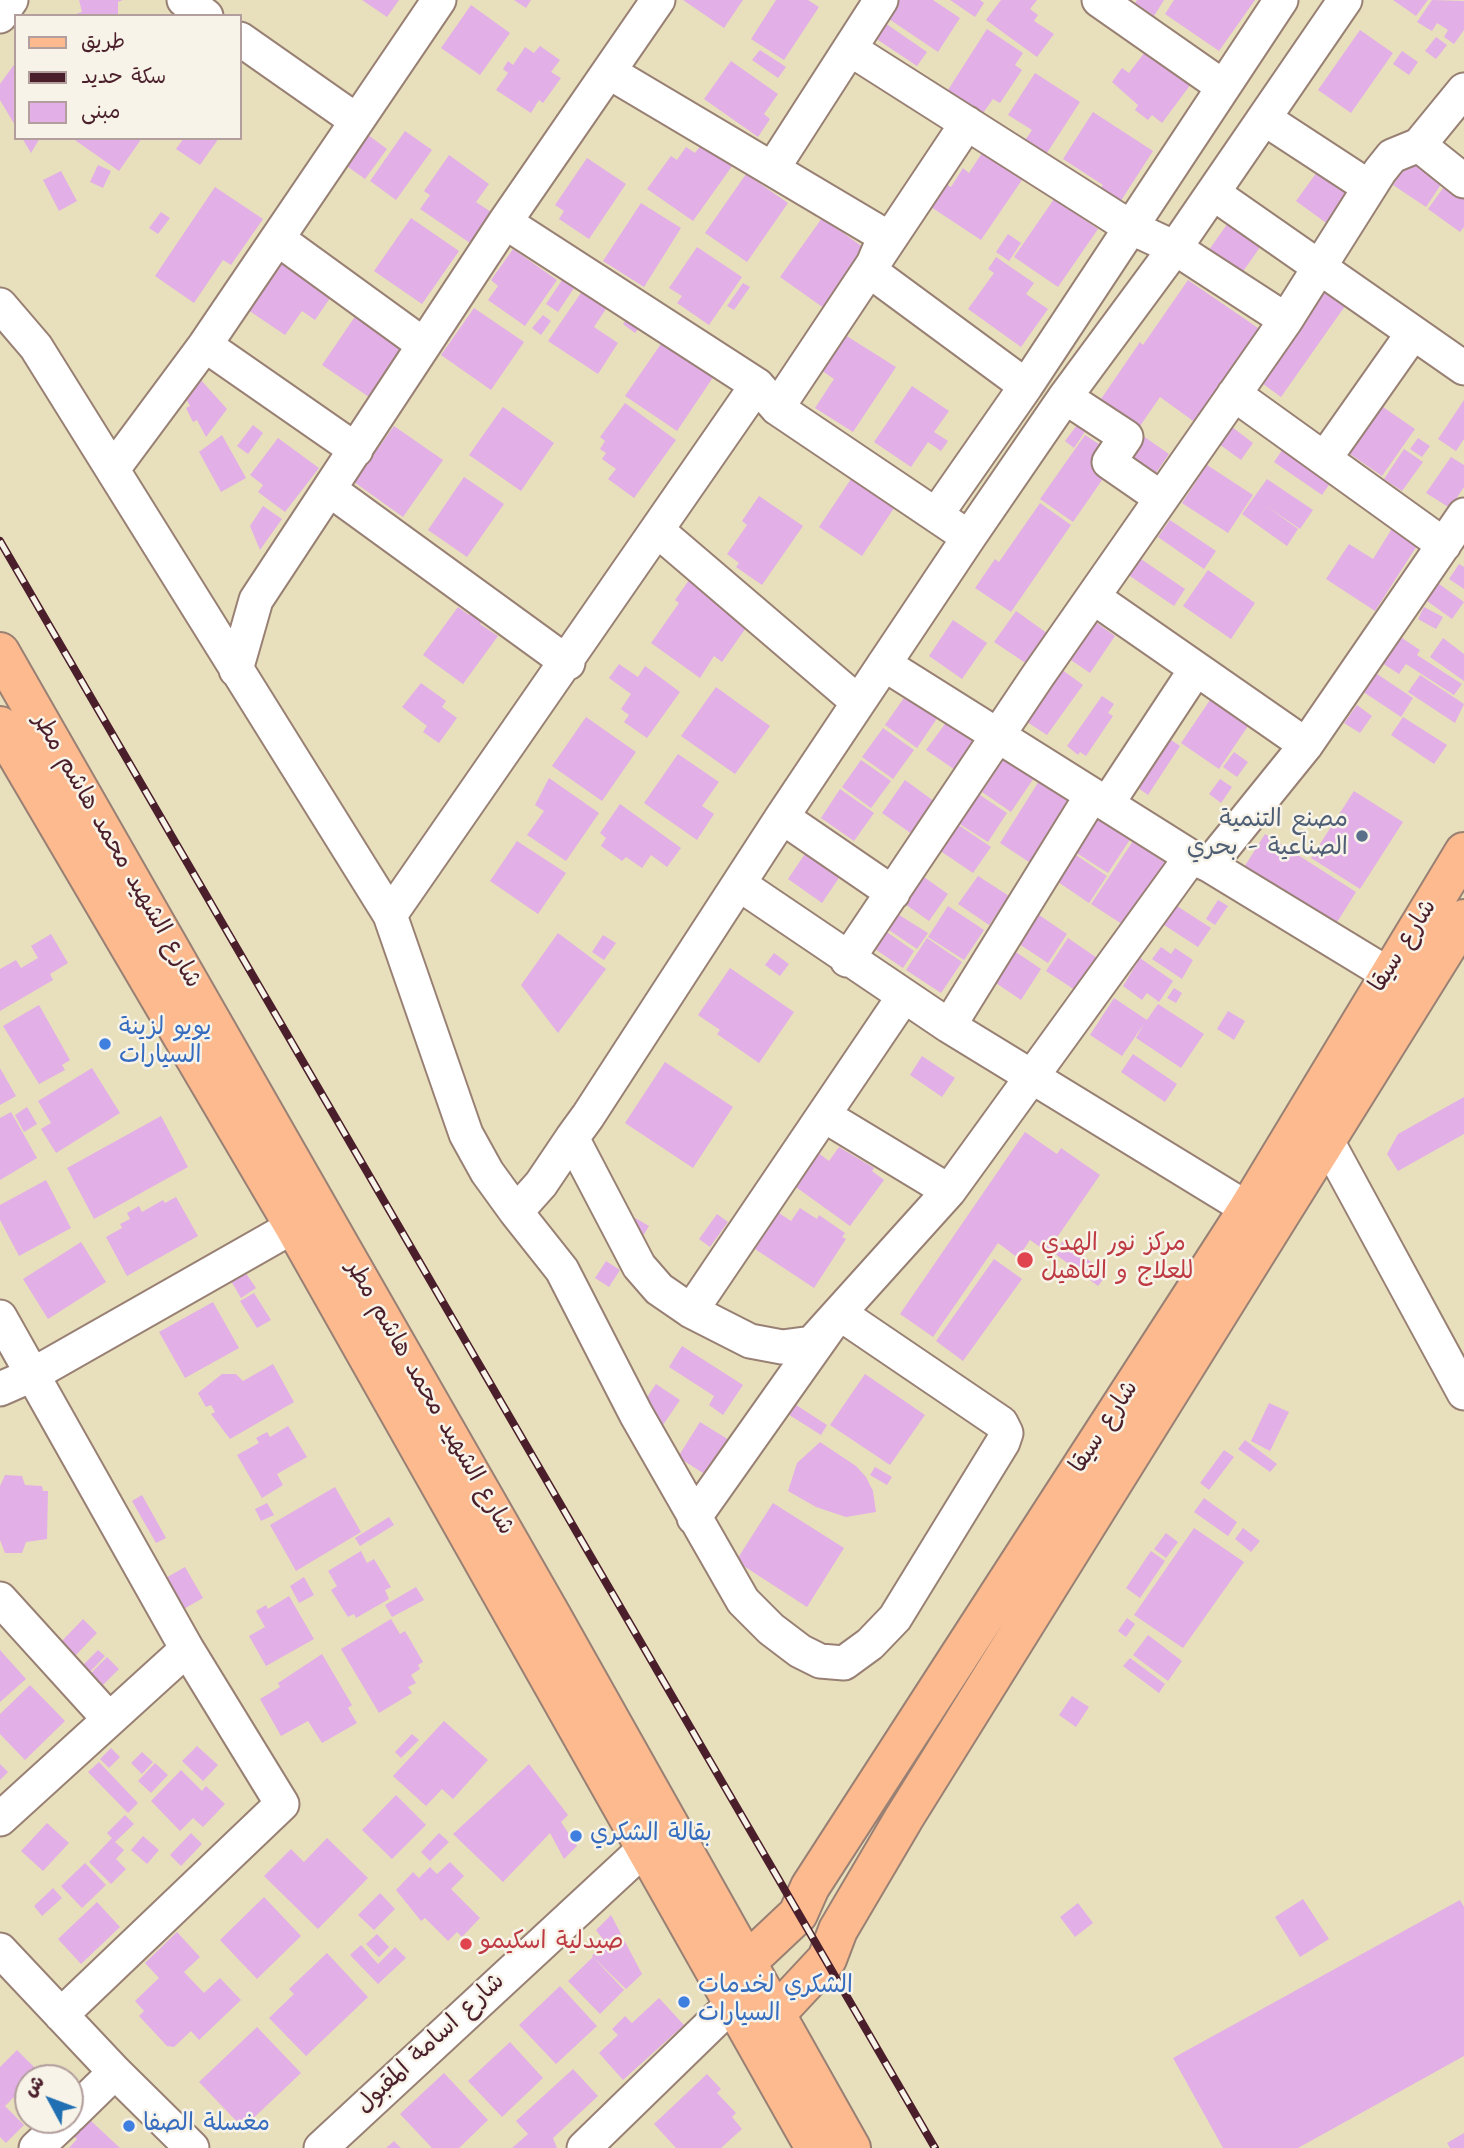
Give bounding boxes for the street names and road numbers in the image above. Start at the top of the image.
street label: شارع الشهيد محمد هاشم مطر [25,710,205,994]
street label: شارع سيقا [1365,895,1445,999]
street label: شارع الشهيد محمد هاشم مطر [338,1257,518,1541]
street label: شارع سيقا [1066,1376,1146,1480]
street label: شارع اسامة المقبول [352,1969,512,2121]

